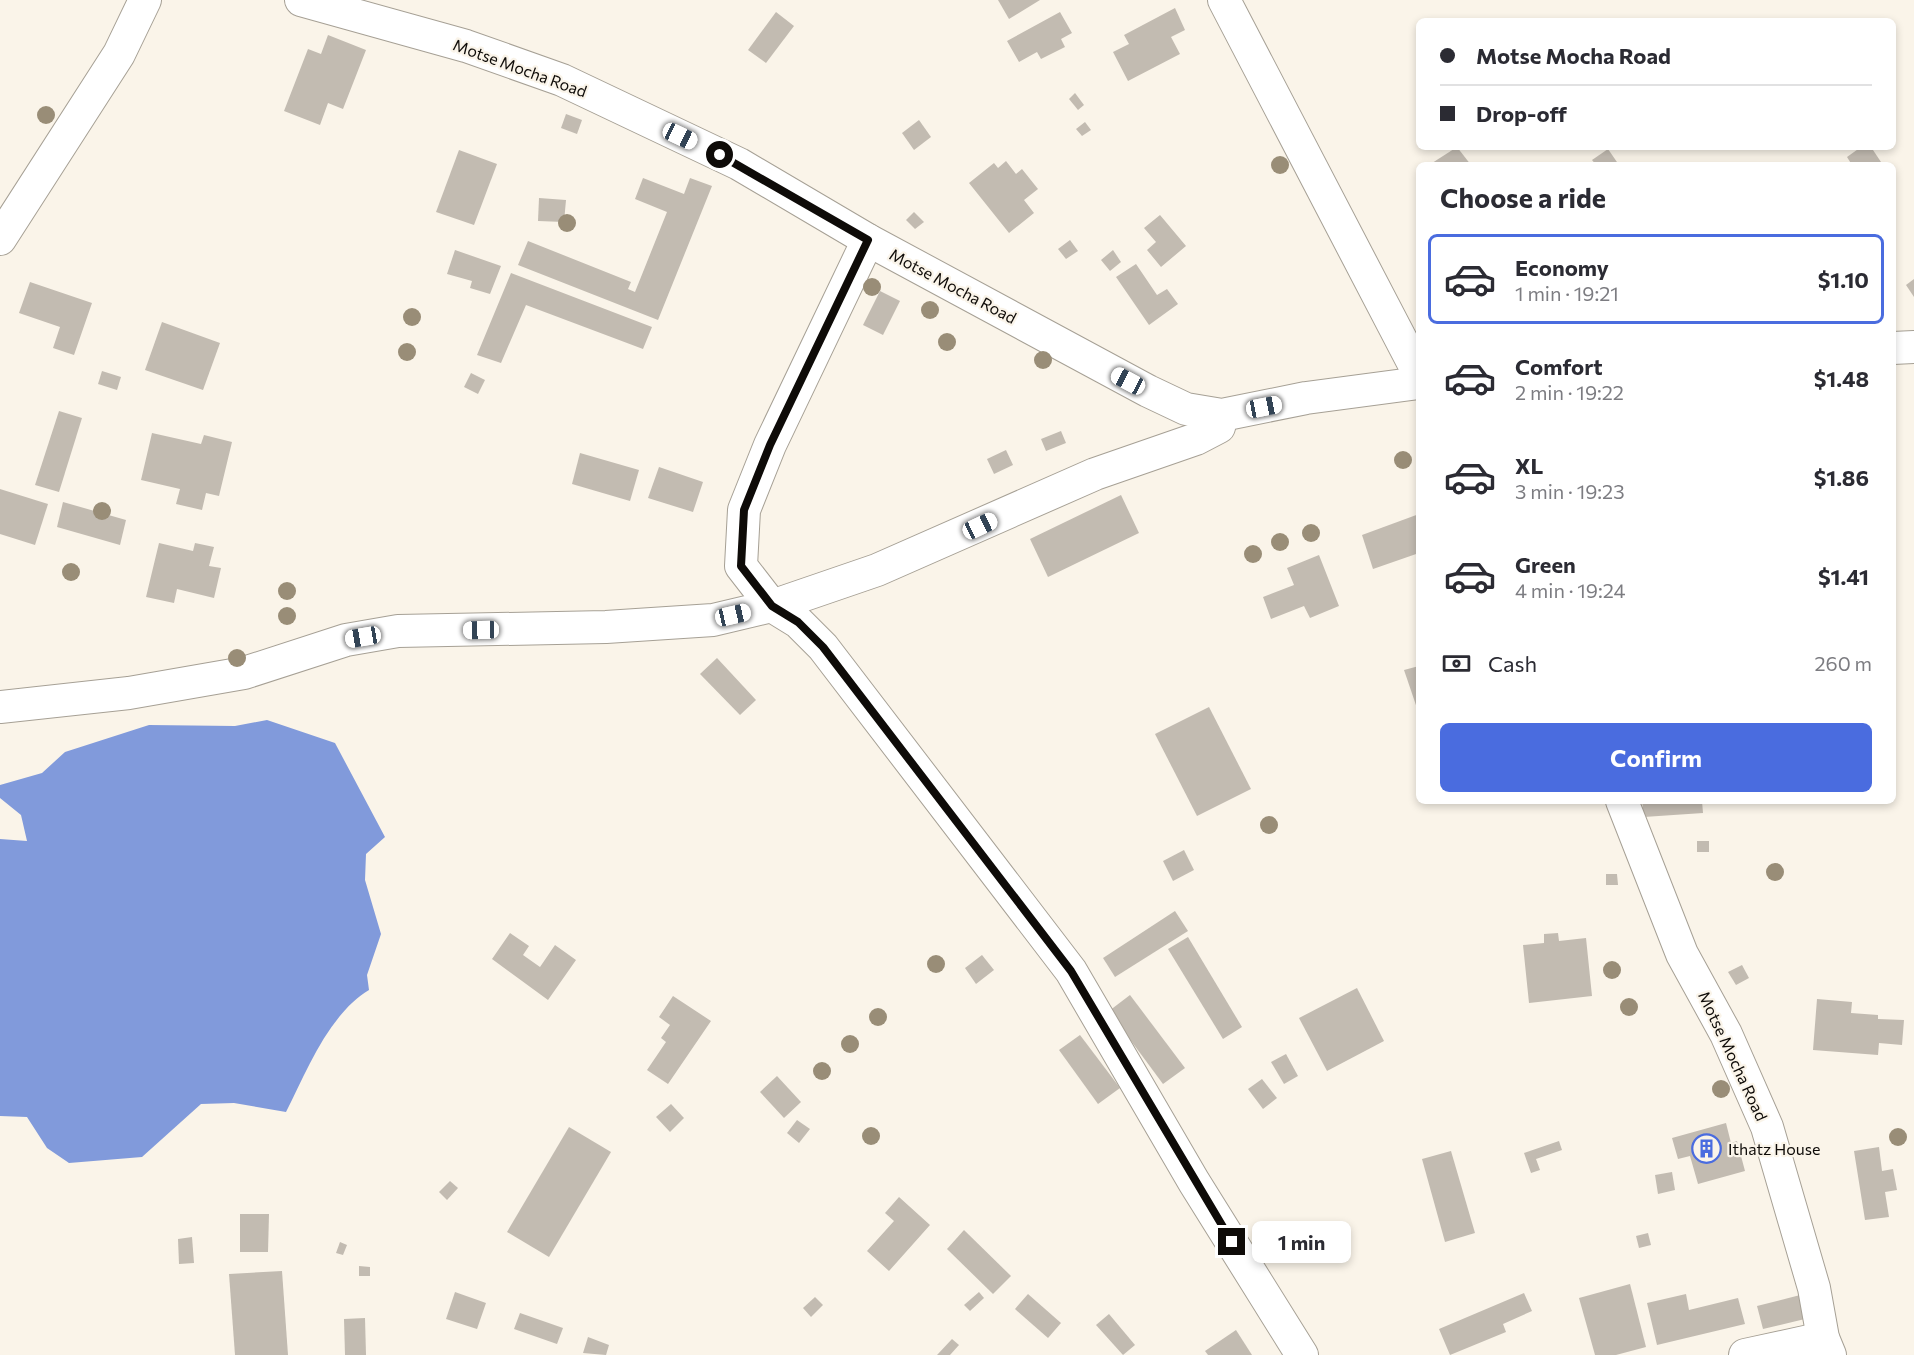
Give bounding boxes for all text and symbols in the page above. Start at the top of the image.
street label: Motse Mocha Road [451,35,590,101]
text: Motse Mocha Road [1476,42,1671,69]
text: Drop-off [1476,100,1567,127]
car [660,120,700,152]
route start [706,141,733,168]
text: Choose a ride [1440,181,1606,214]
street label: Motse Mocha Road [887,244,1020,327]
icon: car [1443,252,1497,306]
text: Economy [1515,254,1609,281]
text: $1.10 [1818,266,1869,293]
text: 1 min · 19:21 [1515,281,1619,305]
icon: car [1443,351,1497,405]
text: Comfort [1515,353,1603,380]
car [1108,365,1148,397]
text: $1.48 [1814,365,1869,392]
text: 2 min · 19:22 [1515,380,1624,404]
car [1245,395,1283,419]
icon: car [1443,450,1497,504]
text: XL [1515,452,1543,479]
text: $1.86 [1814,464,1869,491]
text: 3 min · 19:23 [1515,479,1625,503]
car [960,510,1000,542]
icon: car [1443,549,1497,603]
text: Green [1515,551,1576,578]
text: $1.41 [1818,563,1869,590]
text: 4 min · 19:24 [1515,578,1625,602]
car [713,602,753,628]
car [463,621,499,639]
car [344,625,382,649]
icon: cash [1440,647,1473,680]
text: Cash [1488,650,1537,677]
text: 260 m [1814,651,1872,675]
button: Confirm [1440,723,1872,792]
street label: Motse Mocha Road [1695,988,1772,1124]
building icon: Ithatz House [1691,1133,1723,1165]
place label: Ithatz House [1728,1139,1820,1158]
callout: 1 min [1253,1221,1352,1263]
route end [1218,1228,1245,1255]
text: 1 min [1278,1230,1325,1254]

